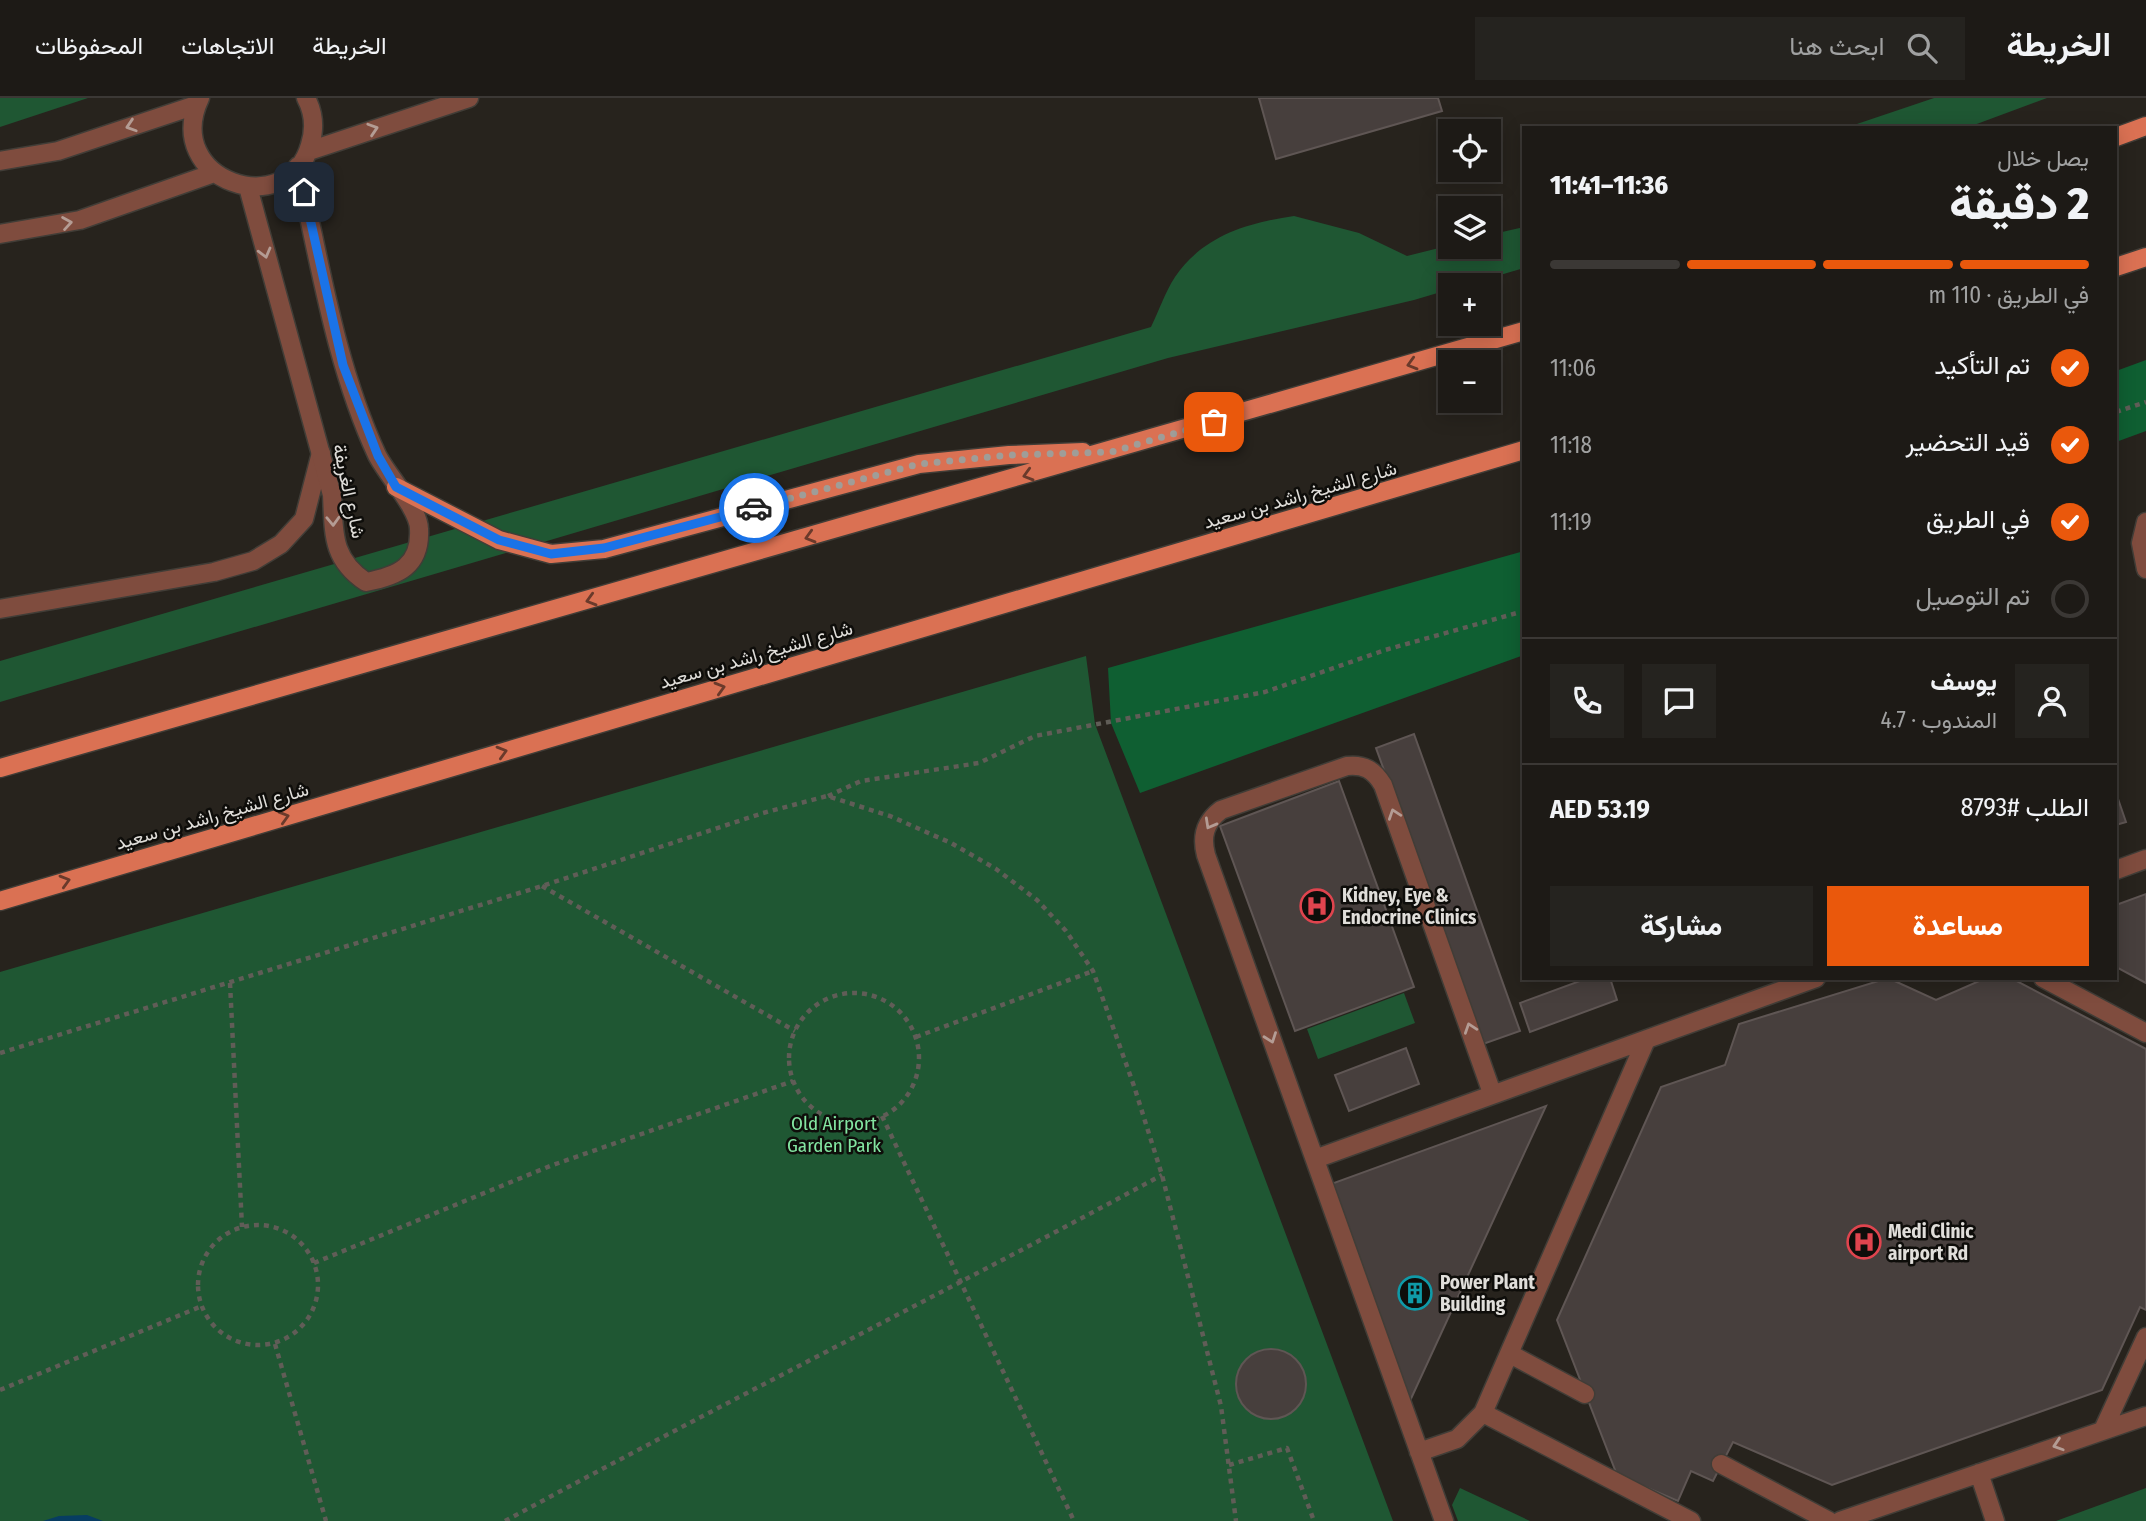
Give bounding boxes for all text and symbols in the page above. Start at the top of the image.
search box [1475,17,1965,80]
text: الخريطة [2007,25,2111,65]
icon: search [1903,29,1941,67]
text: ابحث هنا [1789,31,1885,62]
text: المحفوظات [35,32,143,60]
text: الاتجاهات [181,32,274,60]
text: الخريطة [312,32,387,60]
one-way arrow [126,118,138,133]
map controls [1438,119,1501,413]
button: locate [1438,119,1501,182]
one-way arrow [367,123,379,138]
text: يصل خلال [1997,144,2089,172]
pin [274,162,334,222]
text: 11:36–11:41 [1550,170,1668,201]
icon: home [285,173,323,211]
text: 2 دقيقة [1949,176,2089,231]
button: layers [1438,196,1501,259]
one-way arrow [61,216,73,231]
one-way arrow [257,247,271,259]
button: + [1438,273,1501,336]
text: في الطريق · 110 m [1929,281,2089,309]
icon: check [2051,349,2089,387]
button: − [1438,350,1501,413]
text: تم التأكيد [1934,350,2030,381]
text: 11:06 [1550,354,1596,382]
one-way arrow [1406,356,1418,371]
pin [1184,392,1244,452]
icon: bag [1195,403,1233,441]
icon: check [2051,426,2089,464]
text: قيد التحضير [1905,427,2030,458]
text: 11:18 [1550,431,1592,459]
street label: شارع الغريفة [327,442,370,541]
street label: شارع الشيخ راشد بن سعيد [1201,456,1400,536]
one-way arrow [1023,467,1035,482]
courier [719,473,789,543]
icon: car [735,489,773,527]
icon: check [2051,503,2089,541]
text: في الطريق [1926,504,2030,535]
text: 11:19 [1550,508,1592,536]
one-way arrow [326,515,341,526]
one-way arrow [804,529,816,544]
text: تم التوصيل [1916,581,2030,612]
one-way arrow [585,591,597,606]
street label: شارع الشيخ راشد بن سعيد [657,616,856,696]
button: phone [1550,664,1624,738]
button: chat [1642,664,1716,738]
button: person [2015,664,2089,738]
text: يوسف [1930,666,1997,697]
one-way arrow [714,681,726,696]
text: المندوب · 4.7 [1881,706,1997,734]
one-way arrow [496,746,508,761]
street label: شارع الشيخ راشد بن سعيد [113,777,312,857]
text: الطلب #8793 [1960,792,2089,823]
text: AED 53.19 [1550,794,1650,825]
one-way arrow [1388,808,1402,821]
one-way arrow [277,810,289,825]
one-way arrow [1205,817,1218,830]
one-way arrow [59,875,71,890]
place label: Kidney, Eye & Endocrine Clinics [1342,884,1477,929]
button: مشاركة [1550,886,1813,966]
button: مساعدة [1827,886,2089,966]
hospital icon: Kidney, Eye & Endocrine Clinics [1298,887,1336,925]
one-way arrow [1464,1023,1478,1035]
one-way arrow [1263,1032,1277,1044]
park label: Old Airport Garden Park [787,1112,881,1157]
place label: Medi Clinic airport Rd [1888,1220,1974,1265]
hospital icon: Medi Clinic airport Rd [1845,1223,1883,1261]
place label: Power Plant Building [1440,1271,1535,1316]
building icon: Power Plant Building [1396,1274,1434,1312]
one-way arrow [2052,1437,2065,1451]

